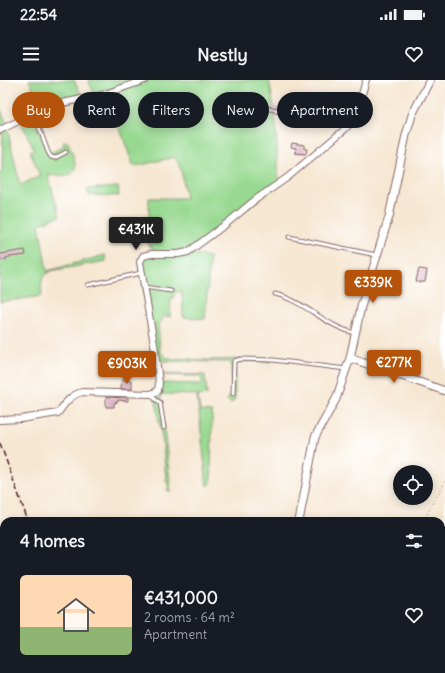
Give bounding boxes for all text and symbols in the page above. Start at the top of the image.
text: 22:54 [20,5,57,24]
icon: menu [20,43,42,65]
text: Nestly [197,43,248,66]
icon: heart [403,43,425,65]
chip: Buy [12,92,65,128]
chip: Rent [73,92,130,128]
chip: Filters [138,92,204,128]
chip: New [212,92,269,128]
chip: Apartment [277,92,373,128]
pin: €431K [108,217,164,251]
text: €431K [118,221,154,238]
pin: €339K [345,270,401,304]
text: €339K [354,274,392,291]
pin: €277K [366,350,422,384]
pin: €903K [99,351,155,385]
text: €277K [376,354,412,371]
text: €903K [107,355,147,372]
map controls [393,465,433,505]
button: locate [393,465,433,505]
text: 4 homes [20,530,85,552]
icon: filters [403,530,425,552]
text: €431,000 [144,587,218,609]
icon: home [52,591,100,639]
icon: heart [403,604,425,626]
text: 2 rooms · 64 m² [144,609,235,626]
text: Apartment [144,626,207,643]

